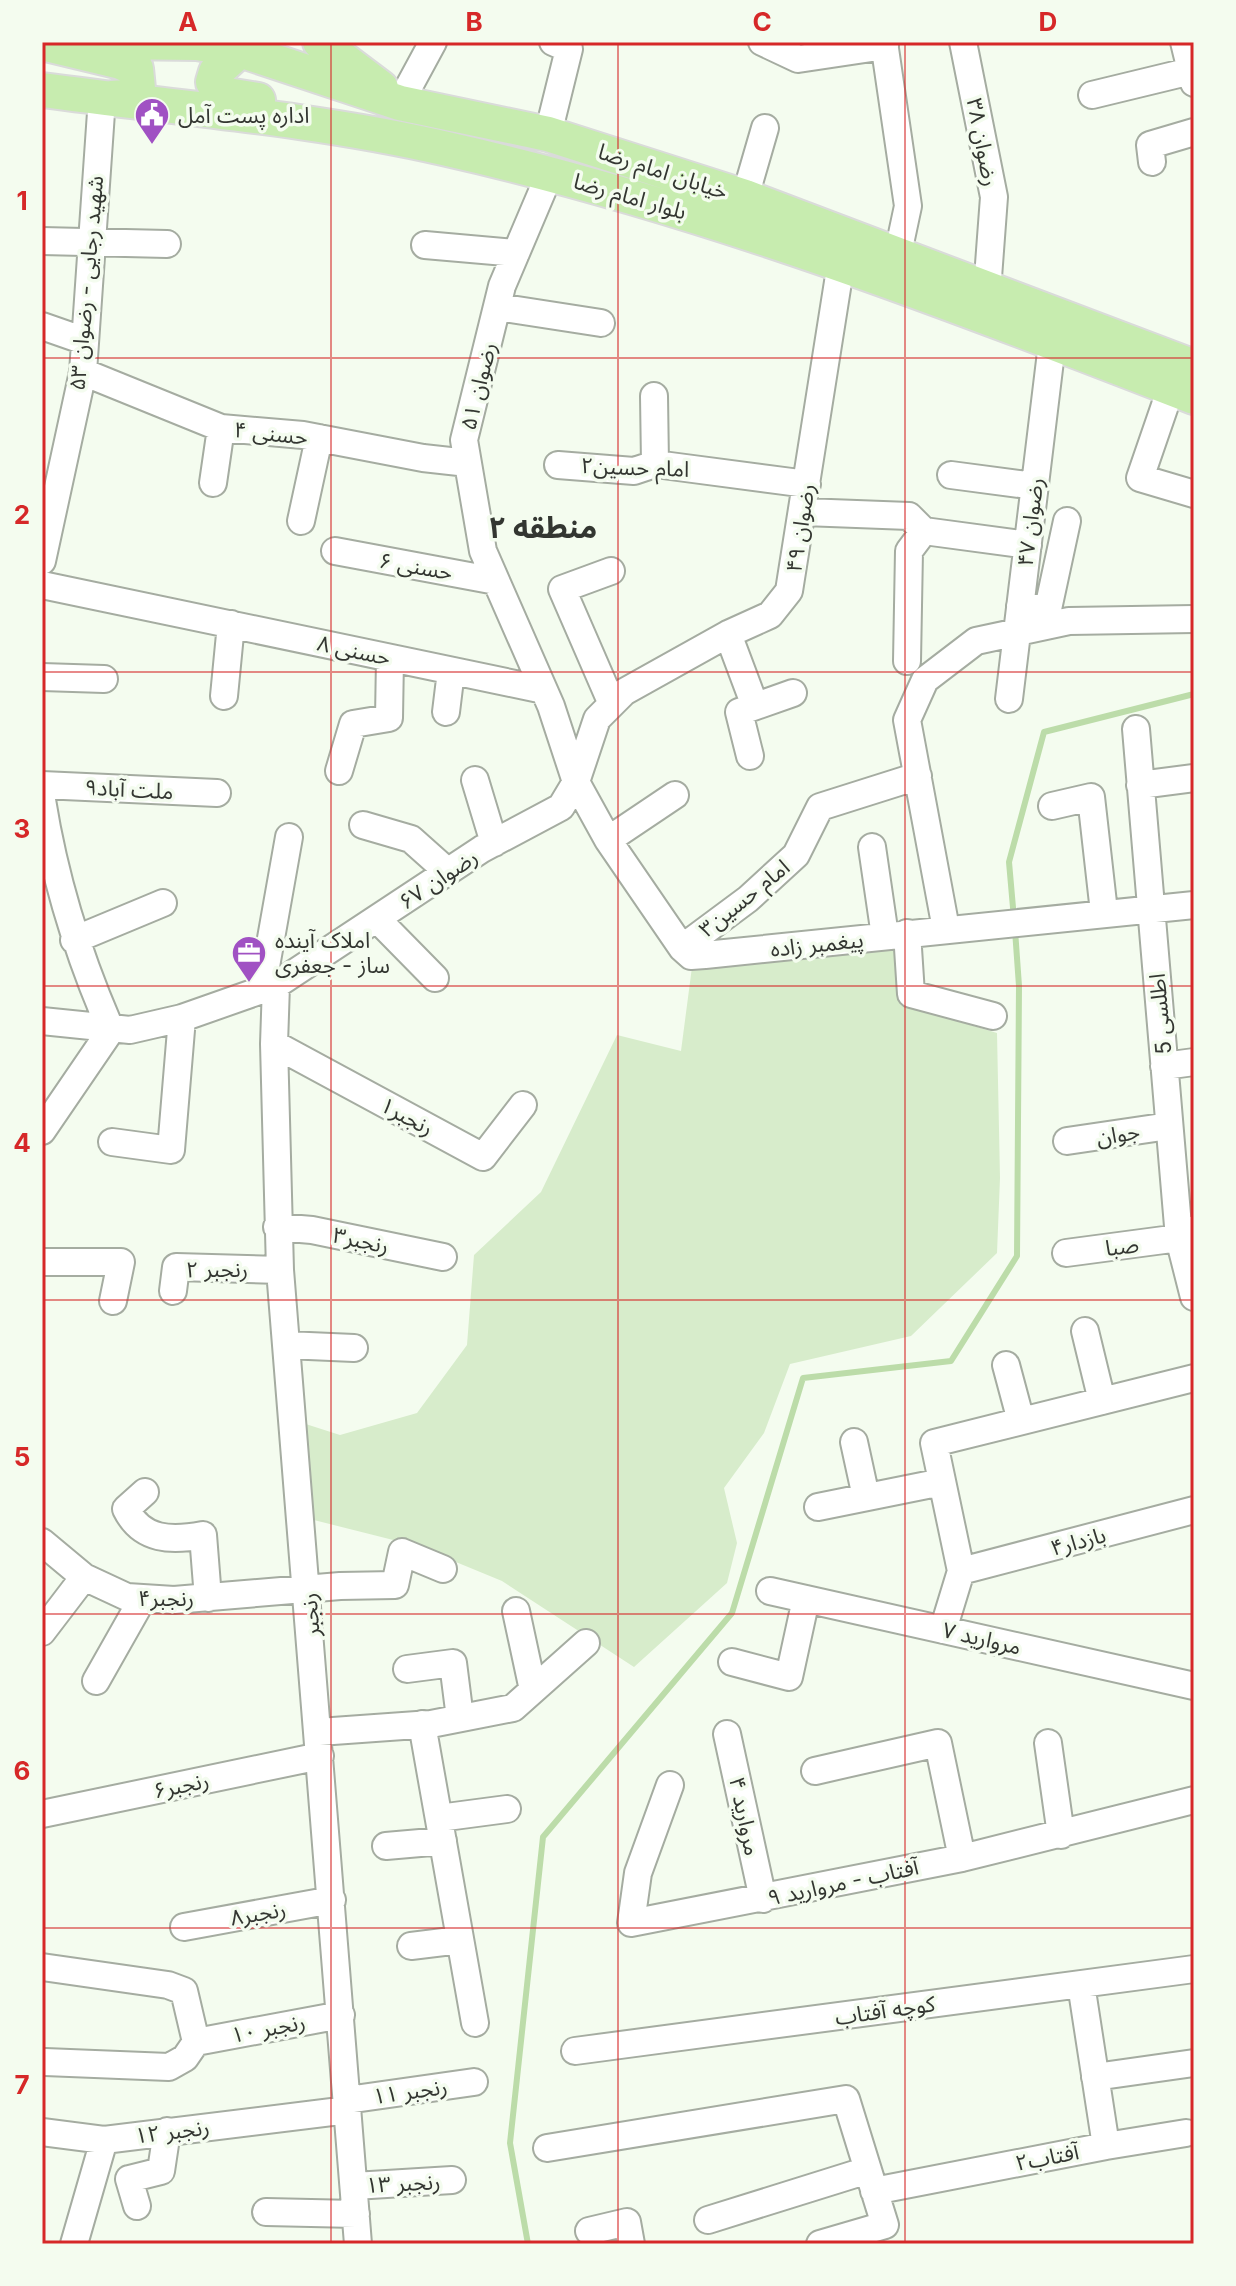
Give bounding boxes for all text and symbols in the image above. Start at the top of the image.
text: A [178,6,198,37]
text: B [465,6,483,37]
text: C [752,6,772,37]
text: D [1039,6,1057,37]
public building icon: اداره پست آمل [133,96,171,146]
street label: رضوان ۳۸ [961,96,1004,189]
place label: اداره پست آمل [178,102,310,130]
street label: خیابان امام رضا [594,138,731,208]
street label: بلوار امام رضا [570,168,689,228]
street label: شهید رجایی - رضوان ۵۳ [64,174,109,392]
text: 1 [16,185,28,216]
street label: رضوان ۵۱ [455,340,502,433]
street label: حسنی ۴ [233,416,309,450]
street label: امام حسین۲ [580,452,690,486]
street label: رضوان ۴۷ [1012,476,1049,568]
street label: رضوان ۴۹ [780,482,821,574]
text: 2 [14,499,30,530]
district label: منطقه ۲ [489,509,597,545]
street label: حسنی ۶ [377,547,455,585]
street label: حسنی ۸ [315,630,393,670]
street label: ملت آباد۹ [84,774,174,804]
text: 3 [14,813,30,844]
street label: رضوان ۶۷ [394,843,483,916]
street label: امام حسین۳ [694,854,797,945]
street label: پیغمبر زاده [769,926,865,964]
place label: املاک آینده ساز - جعفری [275,927,390,979]
office icon: املاک آینده ساز - جعفری [230,934,268,984]
street label: اطلسی 5 [1144,972,1176,1056]
street label: رنجبر۱ [376,1091,438,1142]
street label: جوان [1094,1118,1142,1150]
text: 4 [13,1127,31,1158]
street label: رنجبر۳ [331,1221,391,1260]
street label: صبا [1104,1231,1140,1261]
street label: رنجبر ۲ [186,1256,248,1283]
text: 5 [14,1441,30,1472]
street label: بازدار۴ [1048,1521,1109,1562]
street label: رنجبر۴ [138,1585,194,1612]
street label: رنجبر [295,1592,326,1639]
street label: مروارید ۷ [940,1616,1024,1661]
text: 6 [14,1755,30,1786]
street label: رنجبر۶ [151,1766,211,1805]
street label: مروارید ۴ [723,1774,766,1858]
street label: آفتاب - مروارید ۹ [765,1853,923,1912]
street label: رنجبر۸ [228,1895,288,1932]
street label: کوچه آفتاب [833,1990,938,2032]
street label: رنجبر ۱۰ [229,2008,307,2049]
text: 7 [14,2069,30,2100]
street label: رنجبر ۱۱ [371,2073,449,2110]
street label: رنجبر ۱۲ [133,2114,211,2149]
street label: آفتاب۲ [1013,2138,1082,2176]
street label: رنجبر ۱۳ [365,2168,441,2199]

